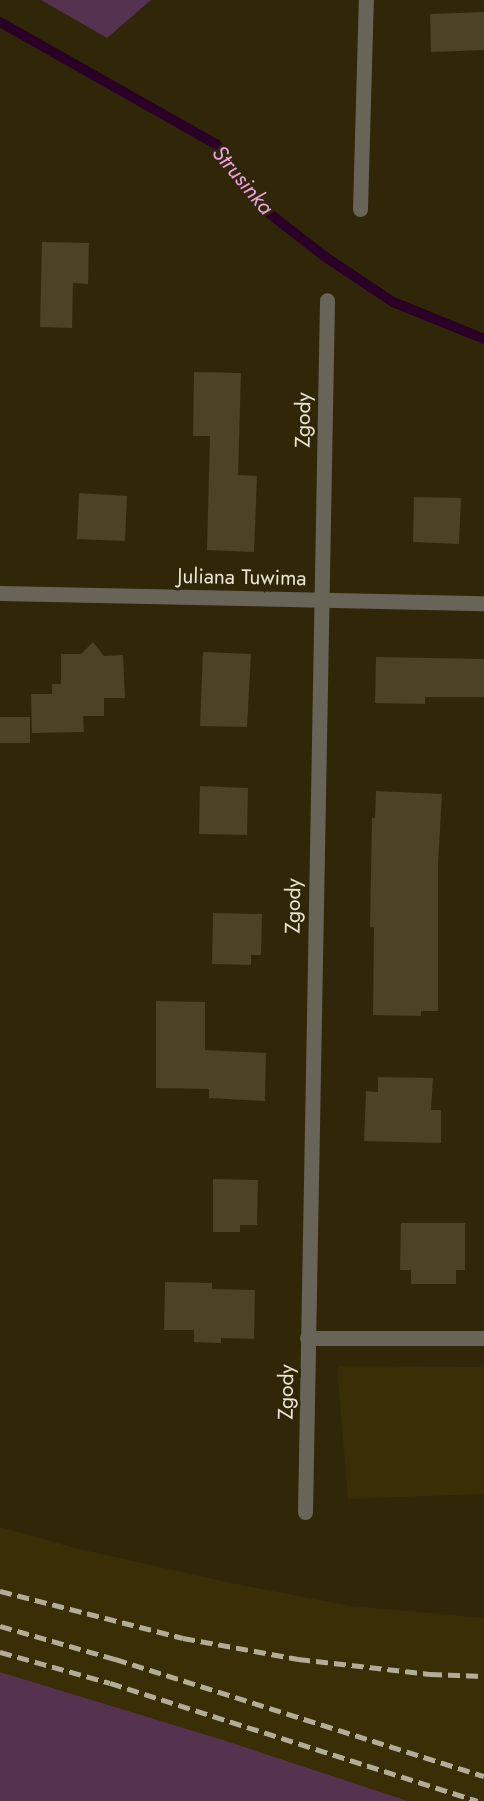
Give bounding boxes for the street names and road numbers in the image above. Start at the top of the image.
street label: Zgody [290,392,316,448]
street label: Juliana Tuwima [177,563,307,591]
street label: Zgody [280,878,306,934]
street label: Zgody [273,1364,299,1420]

